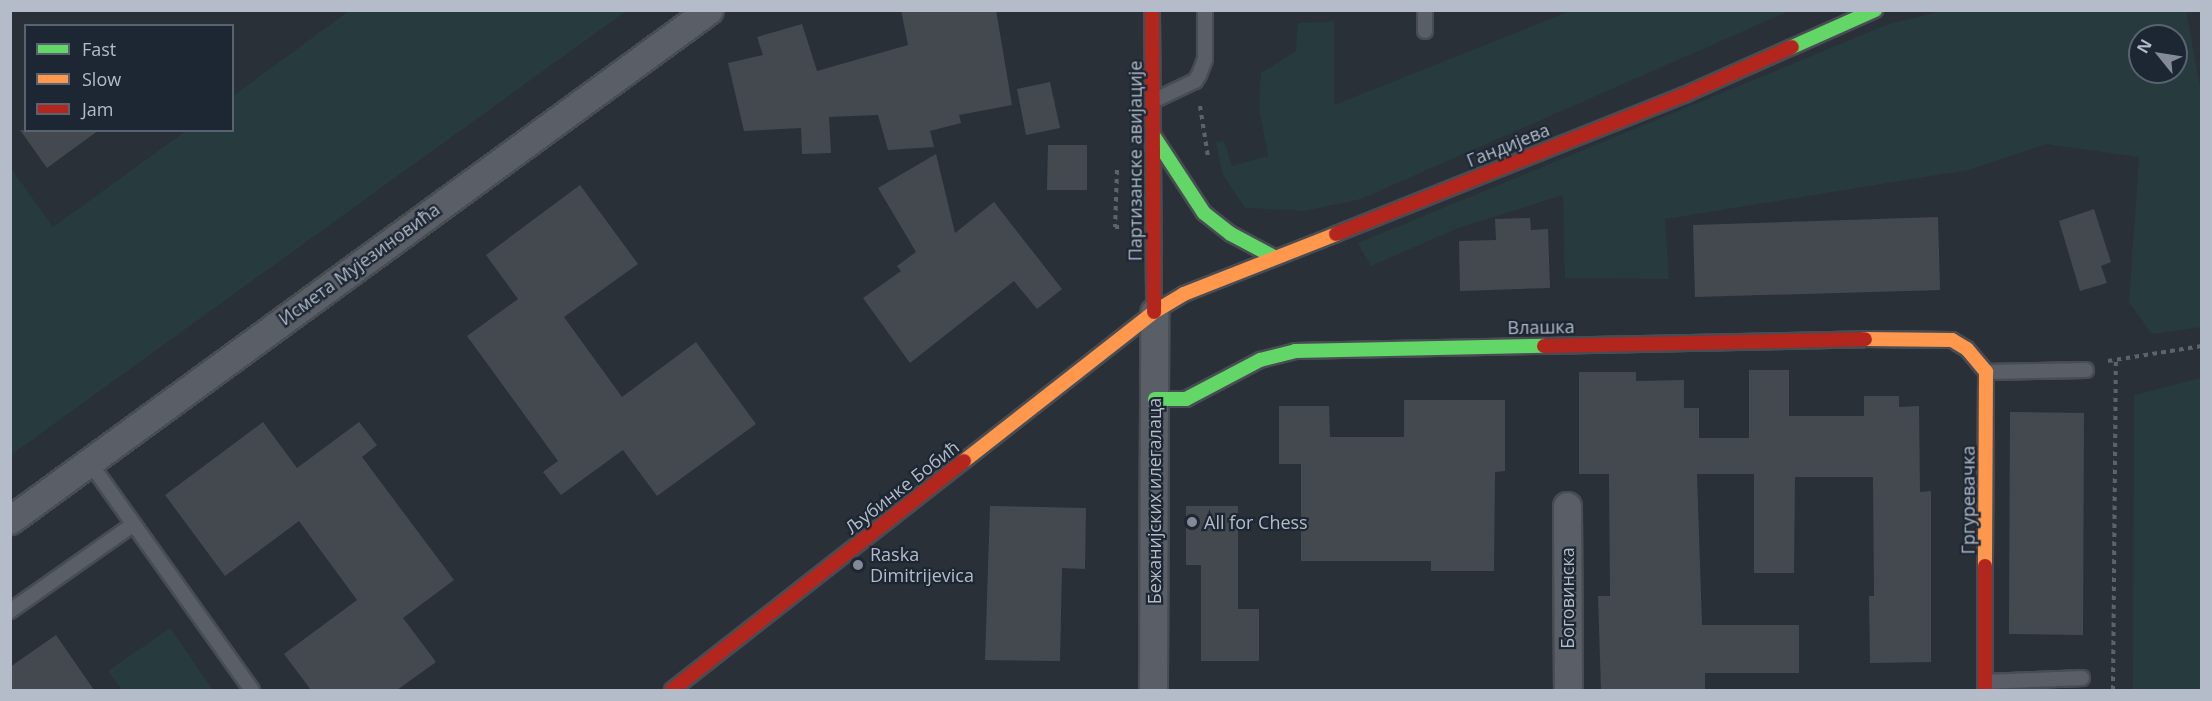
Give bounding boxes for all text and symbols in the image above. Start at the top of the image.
legend [24,24,234,132]
north arrow [2128,24,2188,84]
text: N [2131,35,2157,57]
text: Fast [82,37,116,61]
street label: Партизанске авијације [1124,61,1146,261]
text: Slow [82,67,121,91]
text: Jam [82,97,114,121]
street label: Гандијева [1463,119,1553,171]
street label: Исмета Мујезиновића [274,198,444,330]
street label: Влашка [1507,316,1575,338]
street label: Бежанијских илегалаца [1143,398,1165,604]
street label: Љубинке Бобић [841,436,963,538]
street label: Гргуревачка [1957,446,1979,554]
place label: All for Chess [1204,511,1308,533]
marker: All for Chess [1185,515,1199,529]
place label: Raska Dimitrijevica [870,544,974,586]
street label: Боговинска [1556,547,1578,649]
marker: Raska Dimitrijevica [851,558,865,572]

